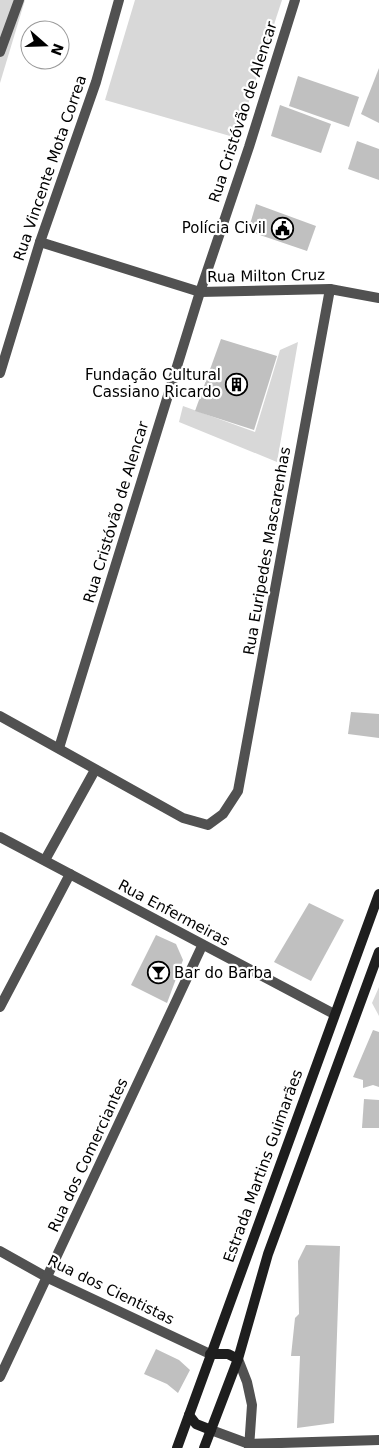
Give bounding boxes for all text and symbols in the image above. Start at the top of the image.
street label: Rua Cristóvão de Alencar [205,18,281,205]
north arrow [20,20,70,70]
text: N [48,41,67,58]
street label: Rua Vincente Mota Correa [10,73,90,263]
public building icon: Polícia Civil [270,216,294,240]
place label: Polícia Civil [182,219,266,237]
street label: Rua Milton Cruz [207,266,325,286]
place label: Fundação Cultural Cassiano Ricardo [85,366,221,401]
building icon: Fundação Cultural Cassiano Ricardo [225,372,249,396]
street label: Rua Cristóvão de Alencar [80,418,153,605]
street label: Rua Euripedes Mascarenhas [240,445,294,657]
street label: Rua Enfermeiras [115,876,233,950]
bar icon: Bar do Barba [146,961,170,985]
place label: Bar do Barba [174,964,272,982]
street label: Estrada Martins Guimarães [220,1067,306,1265]
street label: Rua dos Comerciantes [44,1075,132,1235]
street label: Rua dos Cientistas [45,1252,177,1329]

